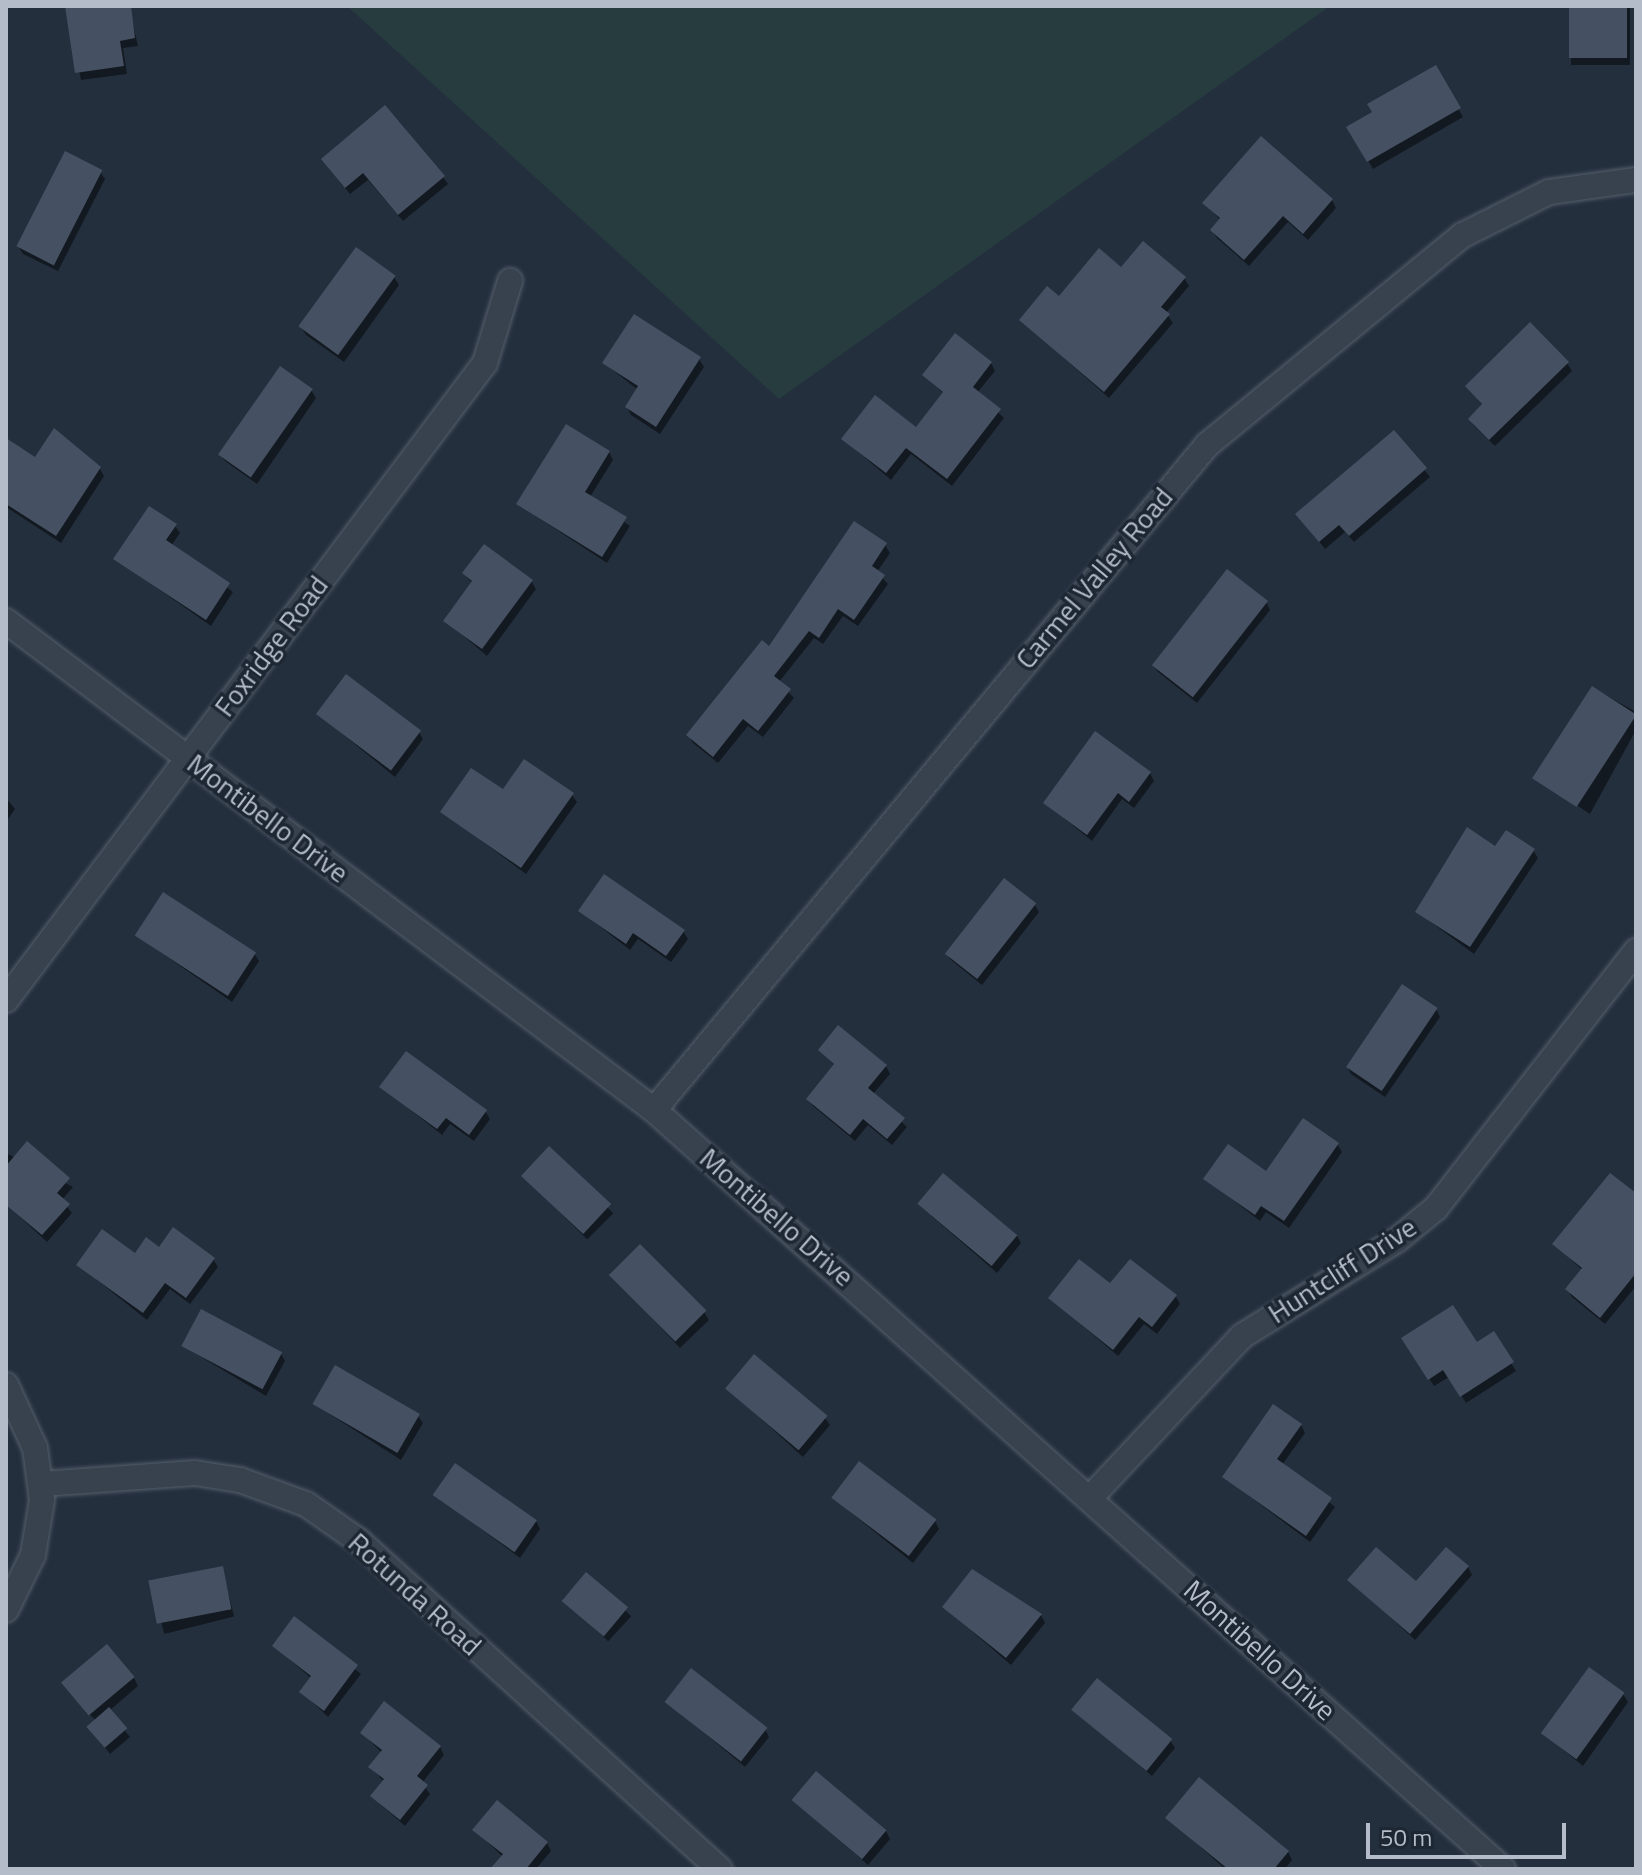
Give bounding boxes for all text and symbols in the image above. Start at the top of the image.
street label: Carmel Valley Road [1009,481,1179,675]
street label: Foxridge Road [207,569,335,723]
street label: Montibello Drive [181,746,355,890]
street label: Montibello Drive [693,1141,861,1293]
street label: Huntcliff Drive [1262,1210,1422,1330]
street label: Rotunda Road [342,1526,488,1662]
street label: Montibello Drive [1177,1573,1343,1727]
scale bar [1370,1807,1570,1857]
text: 50 m [1380,1819,1432,1855]

